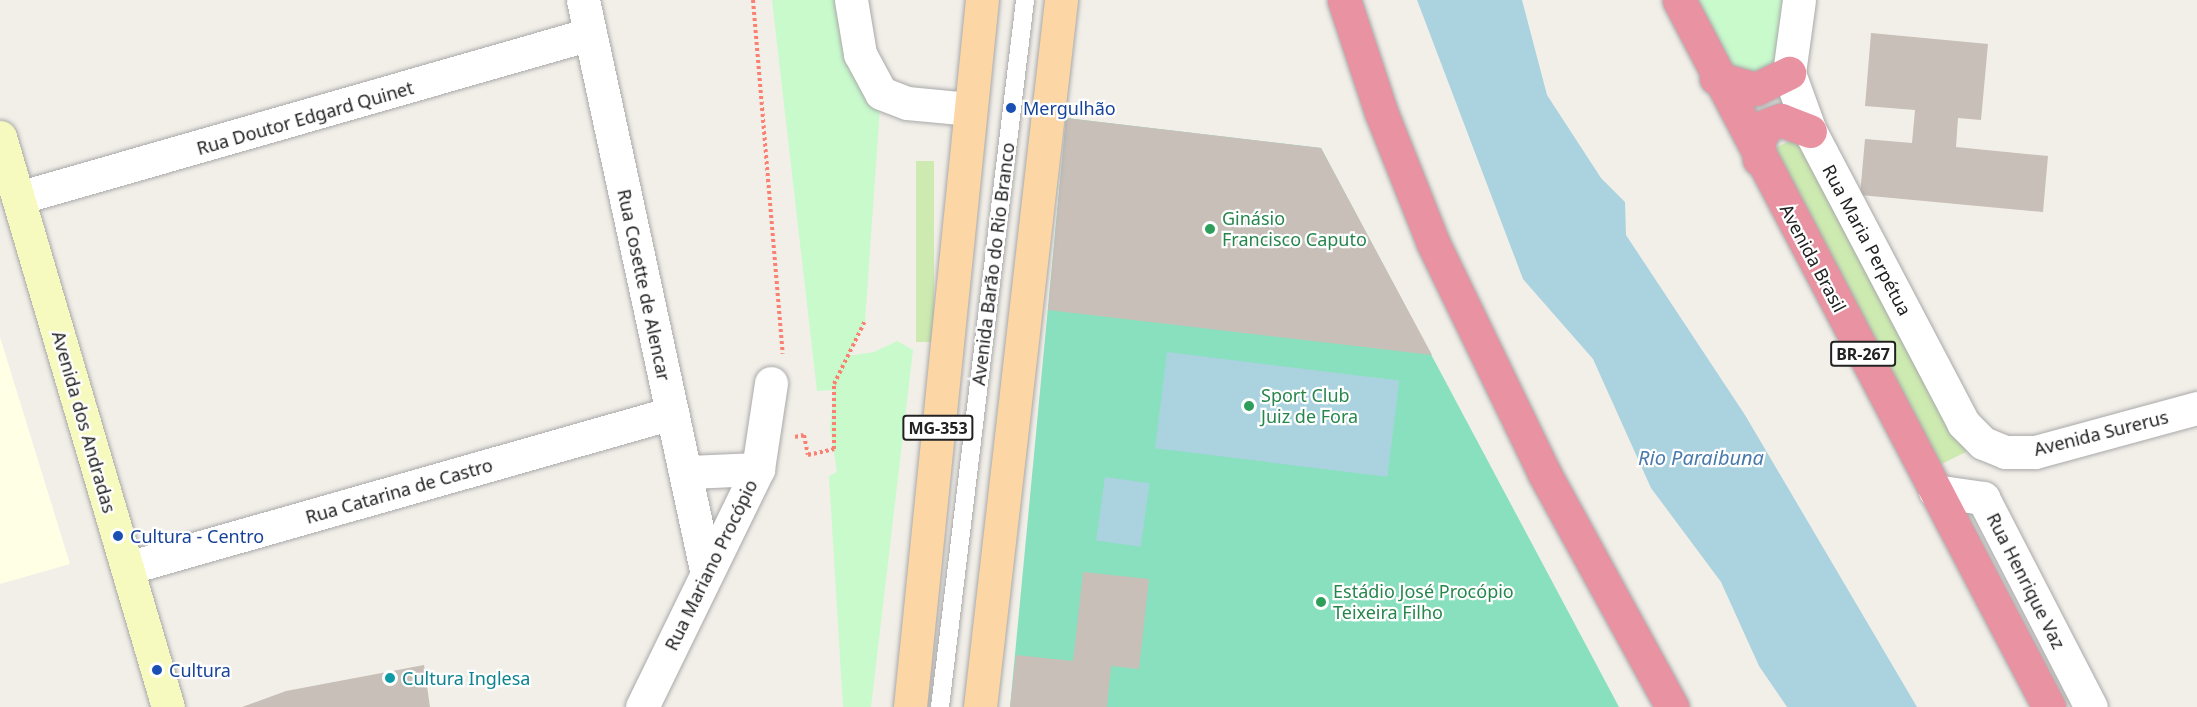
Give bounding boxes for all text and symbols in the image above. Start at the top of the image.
street label: Rua Doutor Edgard Quinet [194,77,416,159]
place label: Mergulhão [1023,97,1116,119]
marker: Mergulhão [1004,101,1018,115]
street label: Avenida Barão do Rio Branco [967,141,1019,387]
street label: Rua Maria Perpétua [1818,161,1916,319]
street label: Rua Cosette de Alencar [613,187,675,383]
street label: Avenida Brasil [1775,200,1851,316]
place label: Ginásio Francisco Caputo [1222,208,1367,250]
marker: Ginásio Francisco Caputo [1203,222,1217,236]
street label: Avenida dos Andradas [48,329,120,515]
road number: BR-267 [1830,341,1896,367]
place label: Sport Club Juiz de Fora [1261,385,1358,428]
marker: Sport Club Juiz de Fora [1242,399,1256,413]
street label: Avenida Surerus [2032,406,2170,460]
road number: MG-353 [902,415,974,441]
water label: Rio Paraibuna [1638,445,1764,469]
street label: Rua Catarina de Castro [303,454,495,528]
street label: Rua Mariano Procópio [660,476,762,654]
street label: Rua Henrique Vaz [1982,509,2070,653]
place label: Cultura - Centro [130,525,264,547]
marker: Cultura - Centro [111,529,125,543]
place label: Estádio José Procópio Teixeira Filho [1333,581,1514,624]
marker: Estádio José Procópio Teixeira Filho [1314,595,1328,609]
place label: Cultura [169,659,231,681]
marker: Cultura [150,663,164,677]
place label: Cultura Inglesa [402,667,530,689]
marker: Cultura Inglesa [383,671,397,685]

